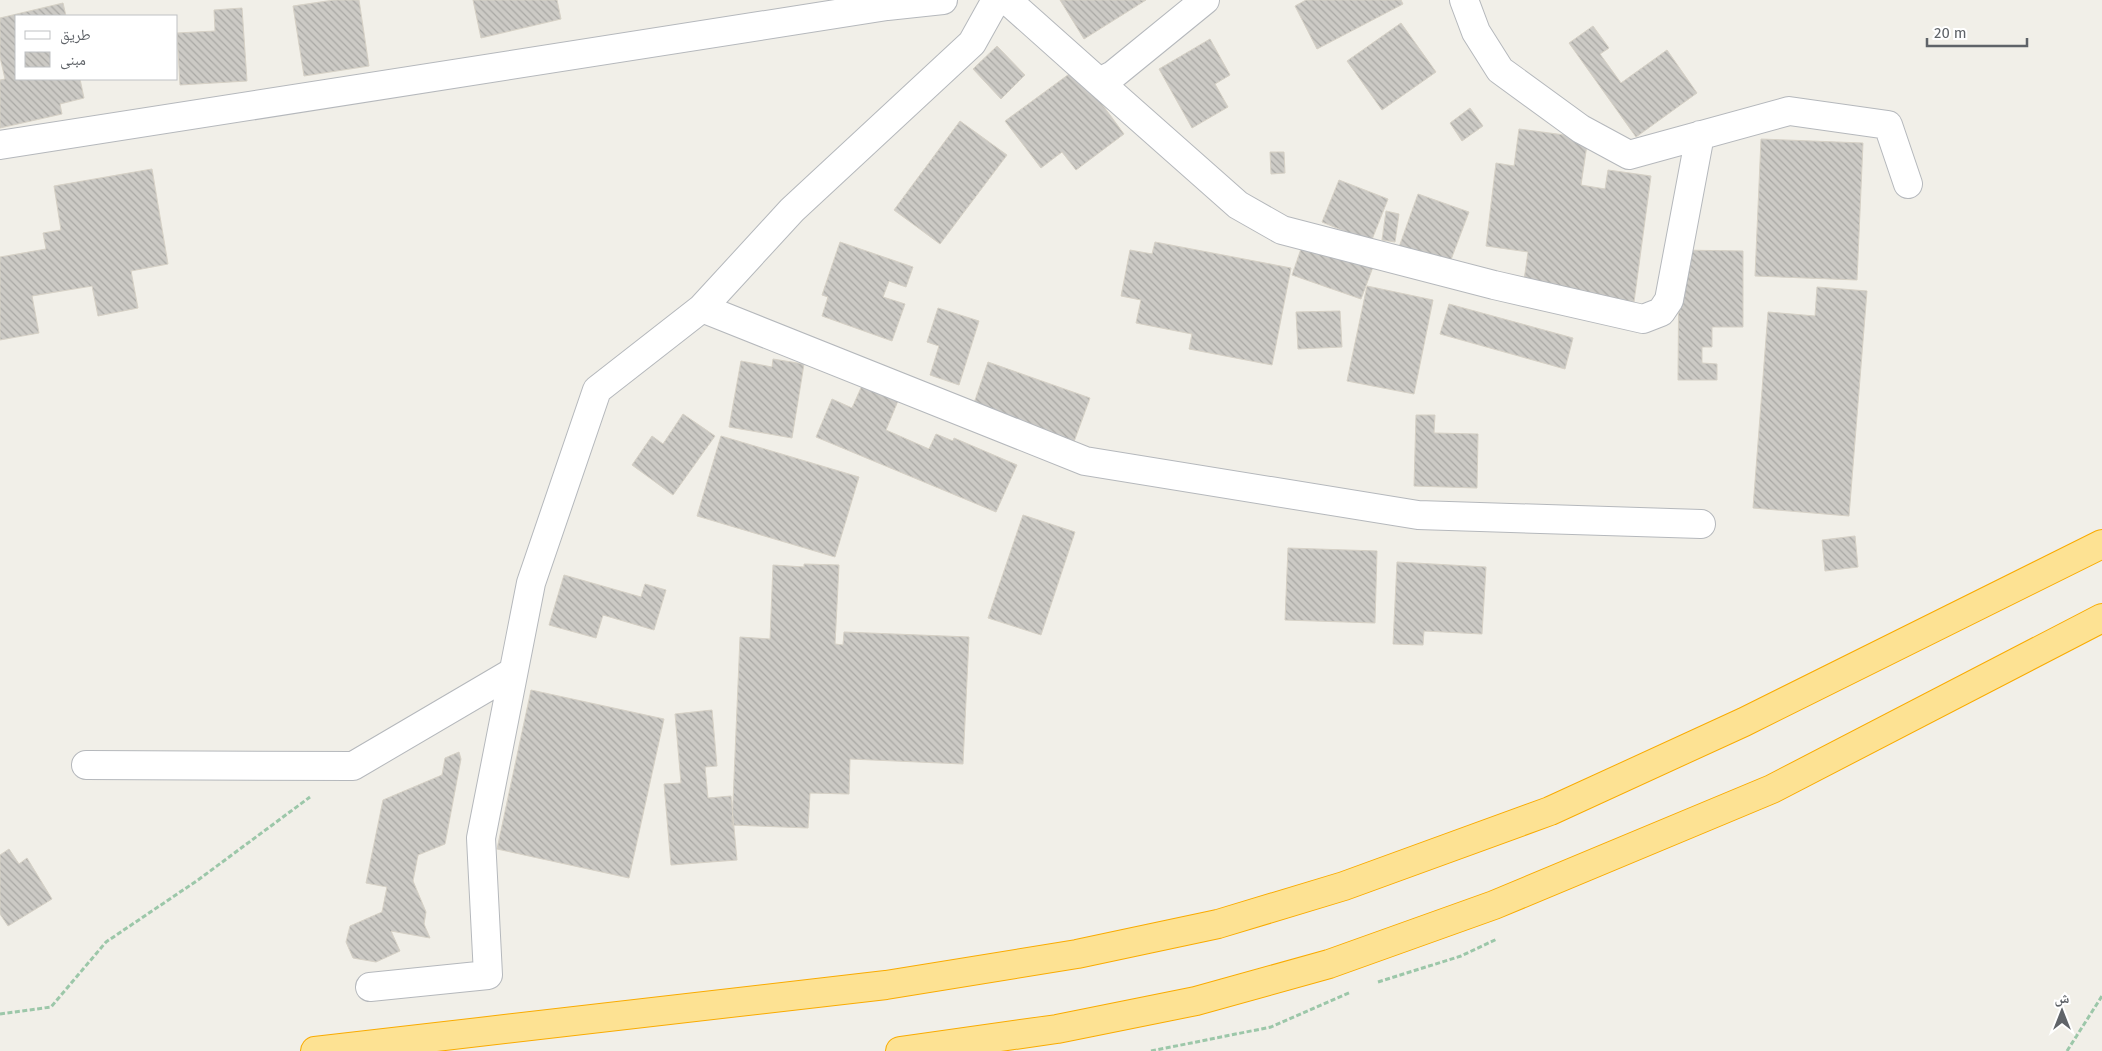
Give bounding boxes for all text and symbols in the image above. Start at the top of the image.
legend [15,15,178,80]
scale bar [1927,15,2027,47]
text: 20 m [1934,24,1967,42]
text: طريق [60,26,91,45]
text: مبنى [60,51,86,70]
north arrow [2037,986,2087,1036]
text: ش [2055,990,2070,1007]

